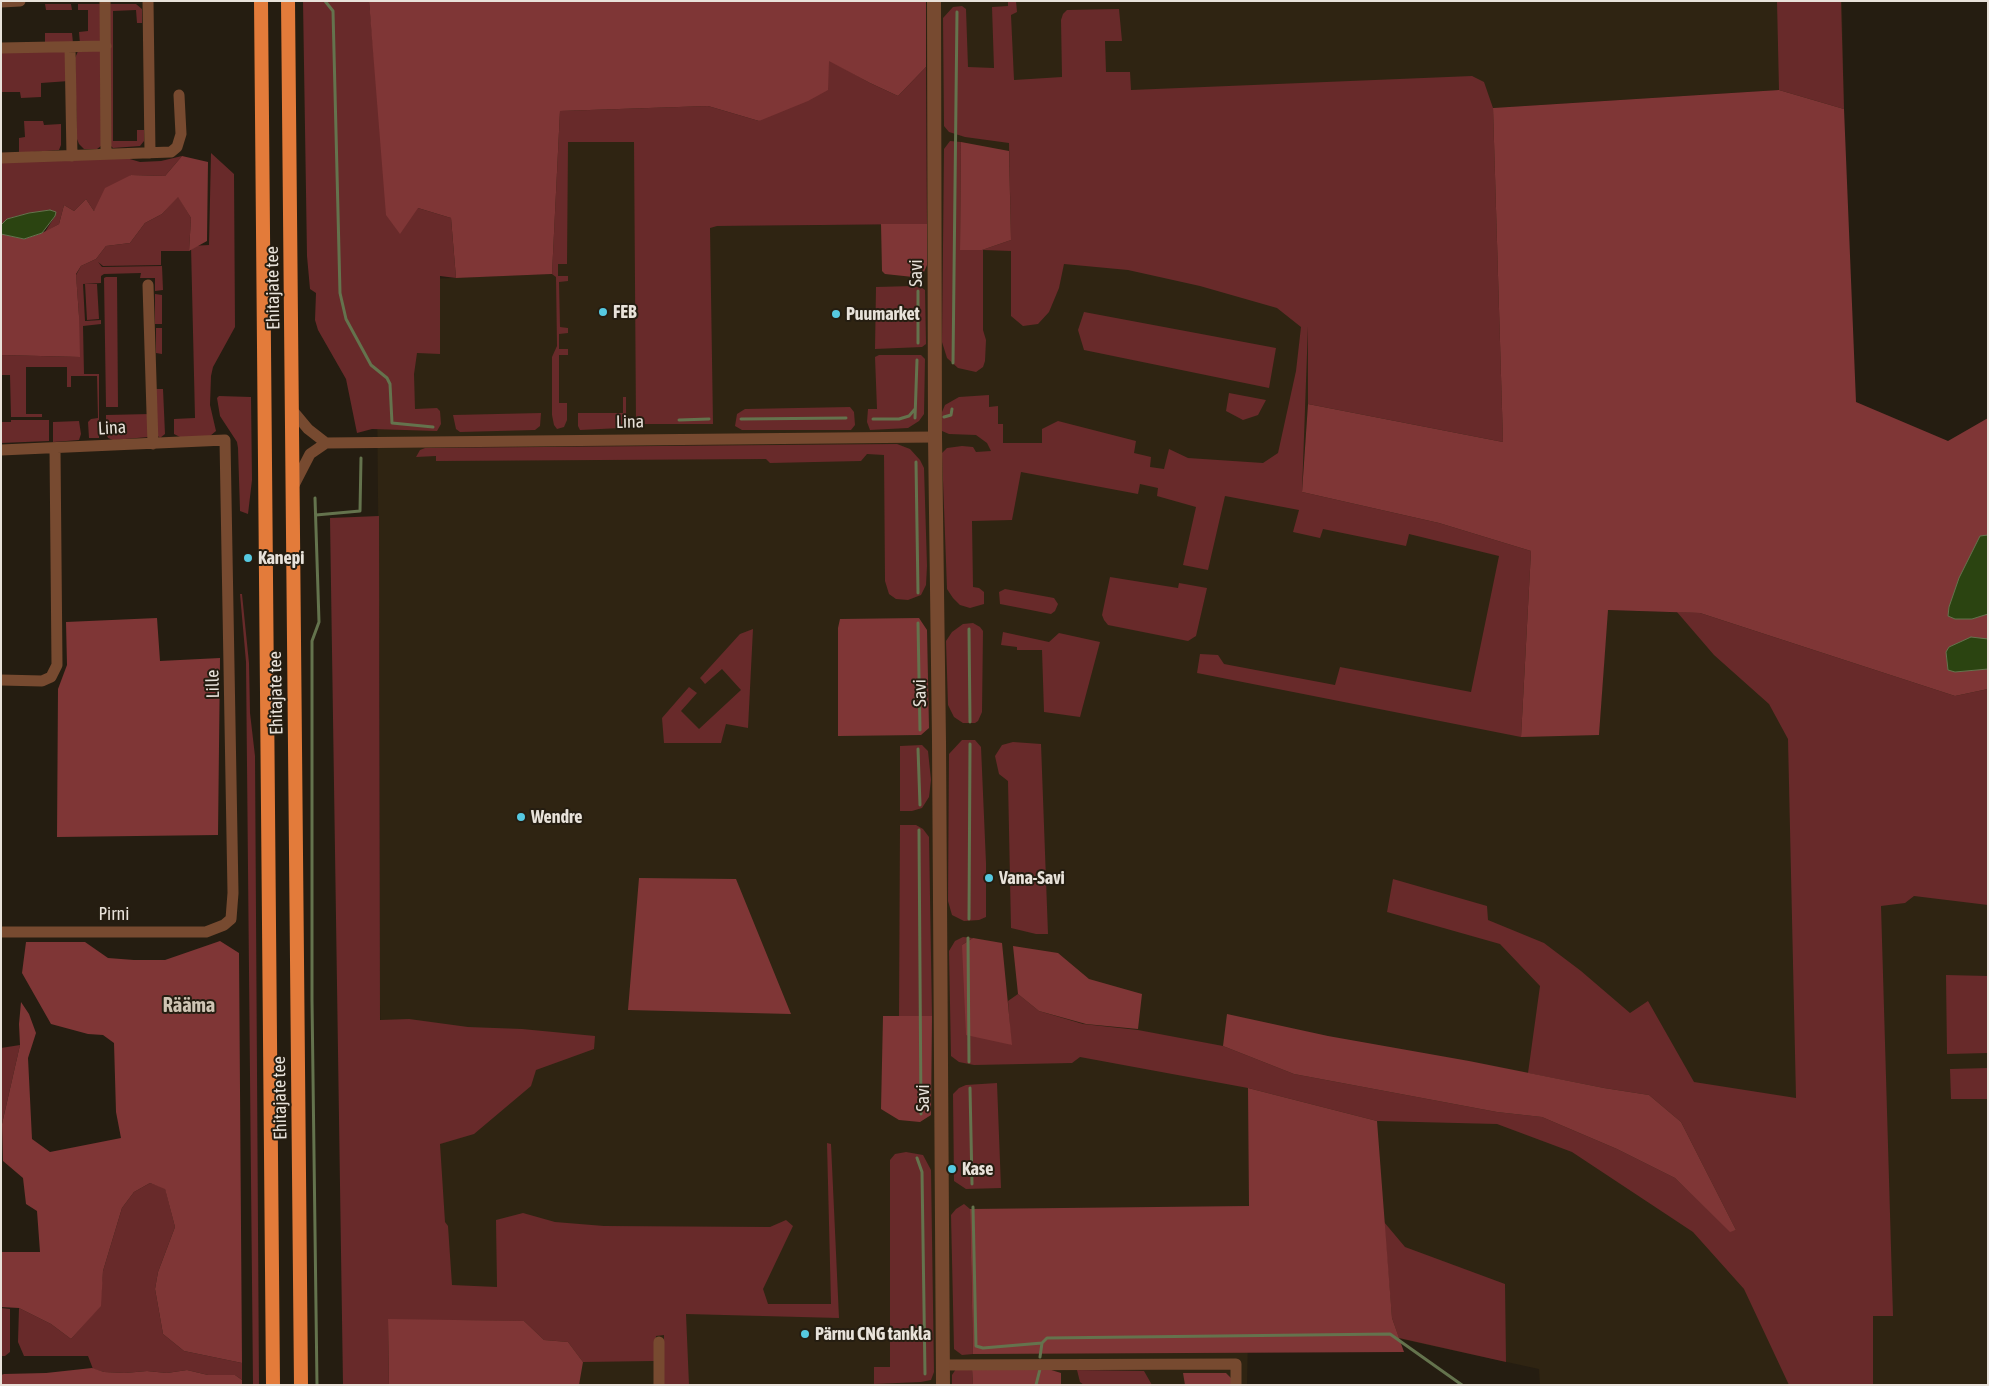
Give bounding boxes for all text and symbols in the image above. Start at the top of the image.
street label: Ehitajate tee [261,246,285,330]
street label: Savi [905,259,927,287]
place label: FEB [613,301,636,323]
place label: Puumarket [846,303,920,325]
marker: FEB [597,306,609,318]
marker: Puumarket [830,308,842,320]
street label: Lina [616,411,644,433]
street label: Lina [97,416,127,440]
place label: Kanepi [258,547,304,569]
marker: Kanepi [242,552,254,564]
street label: Ehitajate tee [264,651,288,735]
street label: Lille [202,669,224,699]
street label: Savi [909,679,931,707]
place label: Wendre [531,806,582,828]
marker: Wendre [515,811,527,823]
place label: Vana-Savi [999,867,1065,889]
marker: Vana-Savi [983,872,995,884]
street label: Pirni [99,903,129,925]
district label: Rääma [163,994,215,1018]
street label: Ehitajate tee [268,1056,292,1140]
street label: Savi [912,1084,934,1112]
place label: Kase [962,1158,993,1180]
marker: Kase [946,1163,958,1175]
place label: Pärnu CNG tankla [815,1323,931,1345]
marker: Pärnu CNG tankla [799,1328,811,1340]

